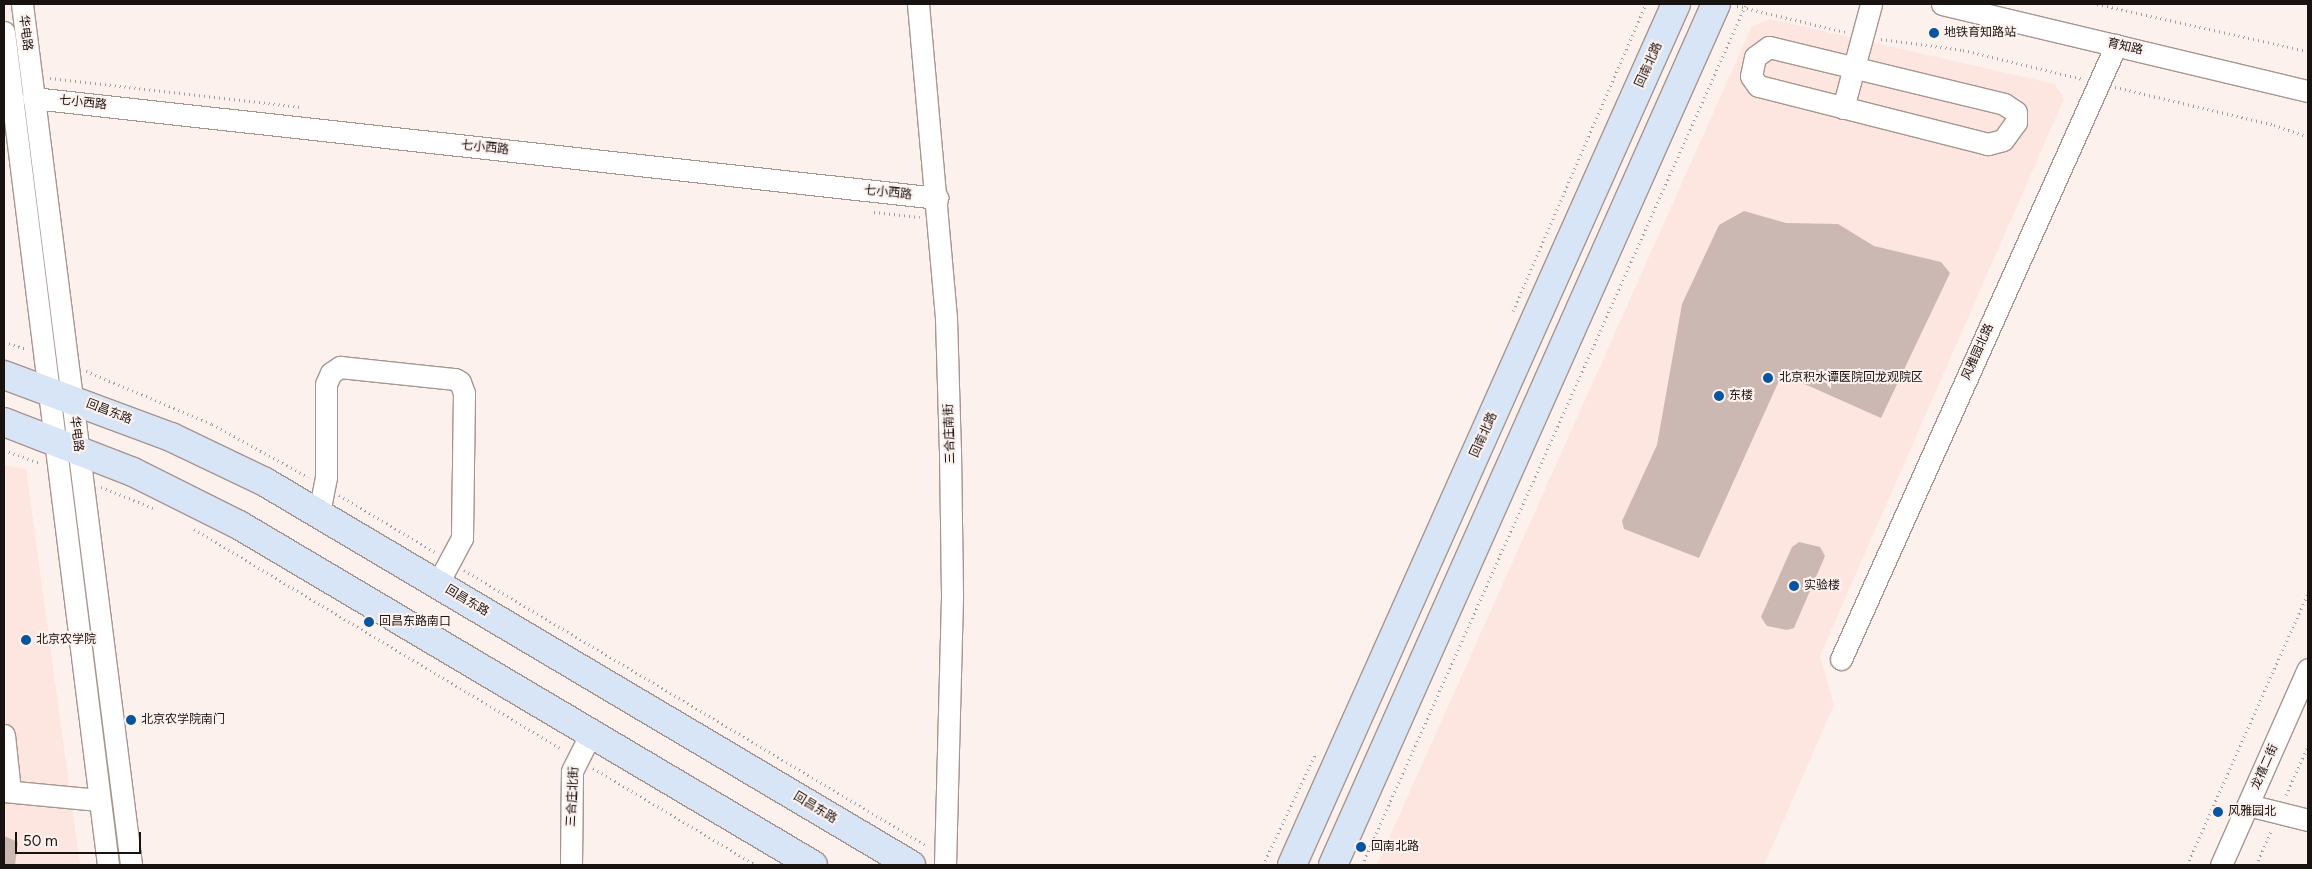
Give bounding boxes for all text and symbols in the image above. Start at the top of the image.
street label: 华电路 [16,14,34,52]
place label: 地铁育知路站 [1944,26,2016,40]
marker: 地铁育知路站 [1928,27,1940,39]
street label: 育知路 [2106,36,2144,58]
street label: 回南北路 [1633,40,1665,90]
street label: 七小西路 [58,93,108,113]
street label: 七小西路 [460,138,510,158]
street label: 七小西路 [863,183,913,203]
street label: 风雅园北路 [1959,322,1997,382]
marker: 北京积水谭医院回龙观院区 [1761,371,1775,385]
place label: 北京积水谭医院回龙观院区 [1779,371,1923,385]
place label: 东楼 [1729,389,1753,403]
marker: 东楼 [1713,390,1725,402]
street label: 回昌东路 [84,397,134,427]
street label: 三合庄南街 [942,404,958,464]
street label: 回南北路 [1468,410,1500,460]
street label: 华电路 [67,415,85,453]
place label: 实验楼 [1804,579,1840,593]
marker: 实验楼 [1788,580,1800,592]
street label: 回昌东路 [443,582,491,620]
place label: 回昌东路南口 [379,615,451,629]
marker: 回昌东路南口 [363,616,375,628]
place label: 北京农学院 [36,633,96,647]
marker: 北京农学院 [20,634,32,646]
place label: 北京农学院南门 [141,713,225,727]
marker: 北京农学院南门 [125,714,137,726]
street label: 龙禧二街 [2249,742,2281,792]
street label: 三合庄北街 [564,767,582,827]
street label: 回昌东路 [791,789,839,827]
place label: 风雅园北 [2228,805,2276,819]
marker: 风雅园北 [2212,806,2224,818]
scale bar [18,822,144,854]
text: 50 m [23,832,58,850]
place label: 回南北路 [1371,840,1419,854]
marker: 回南北路 [1355,841,1367,853]

